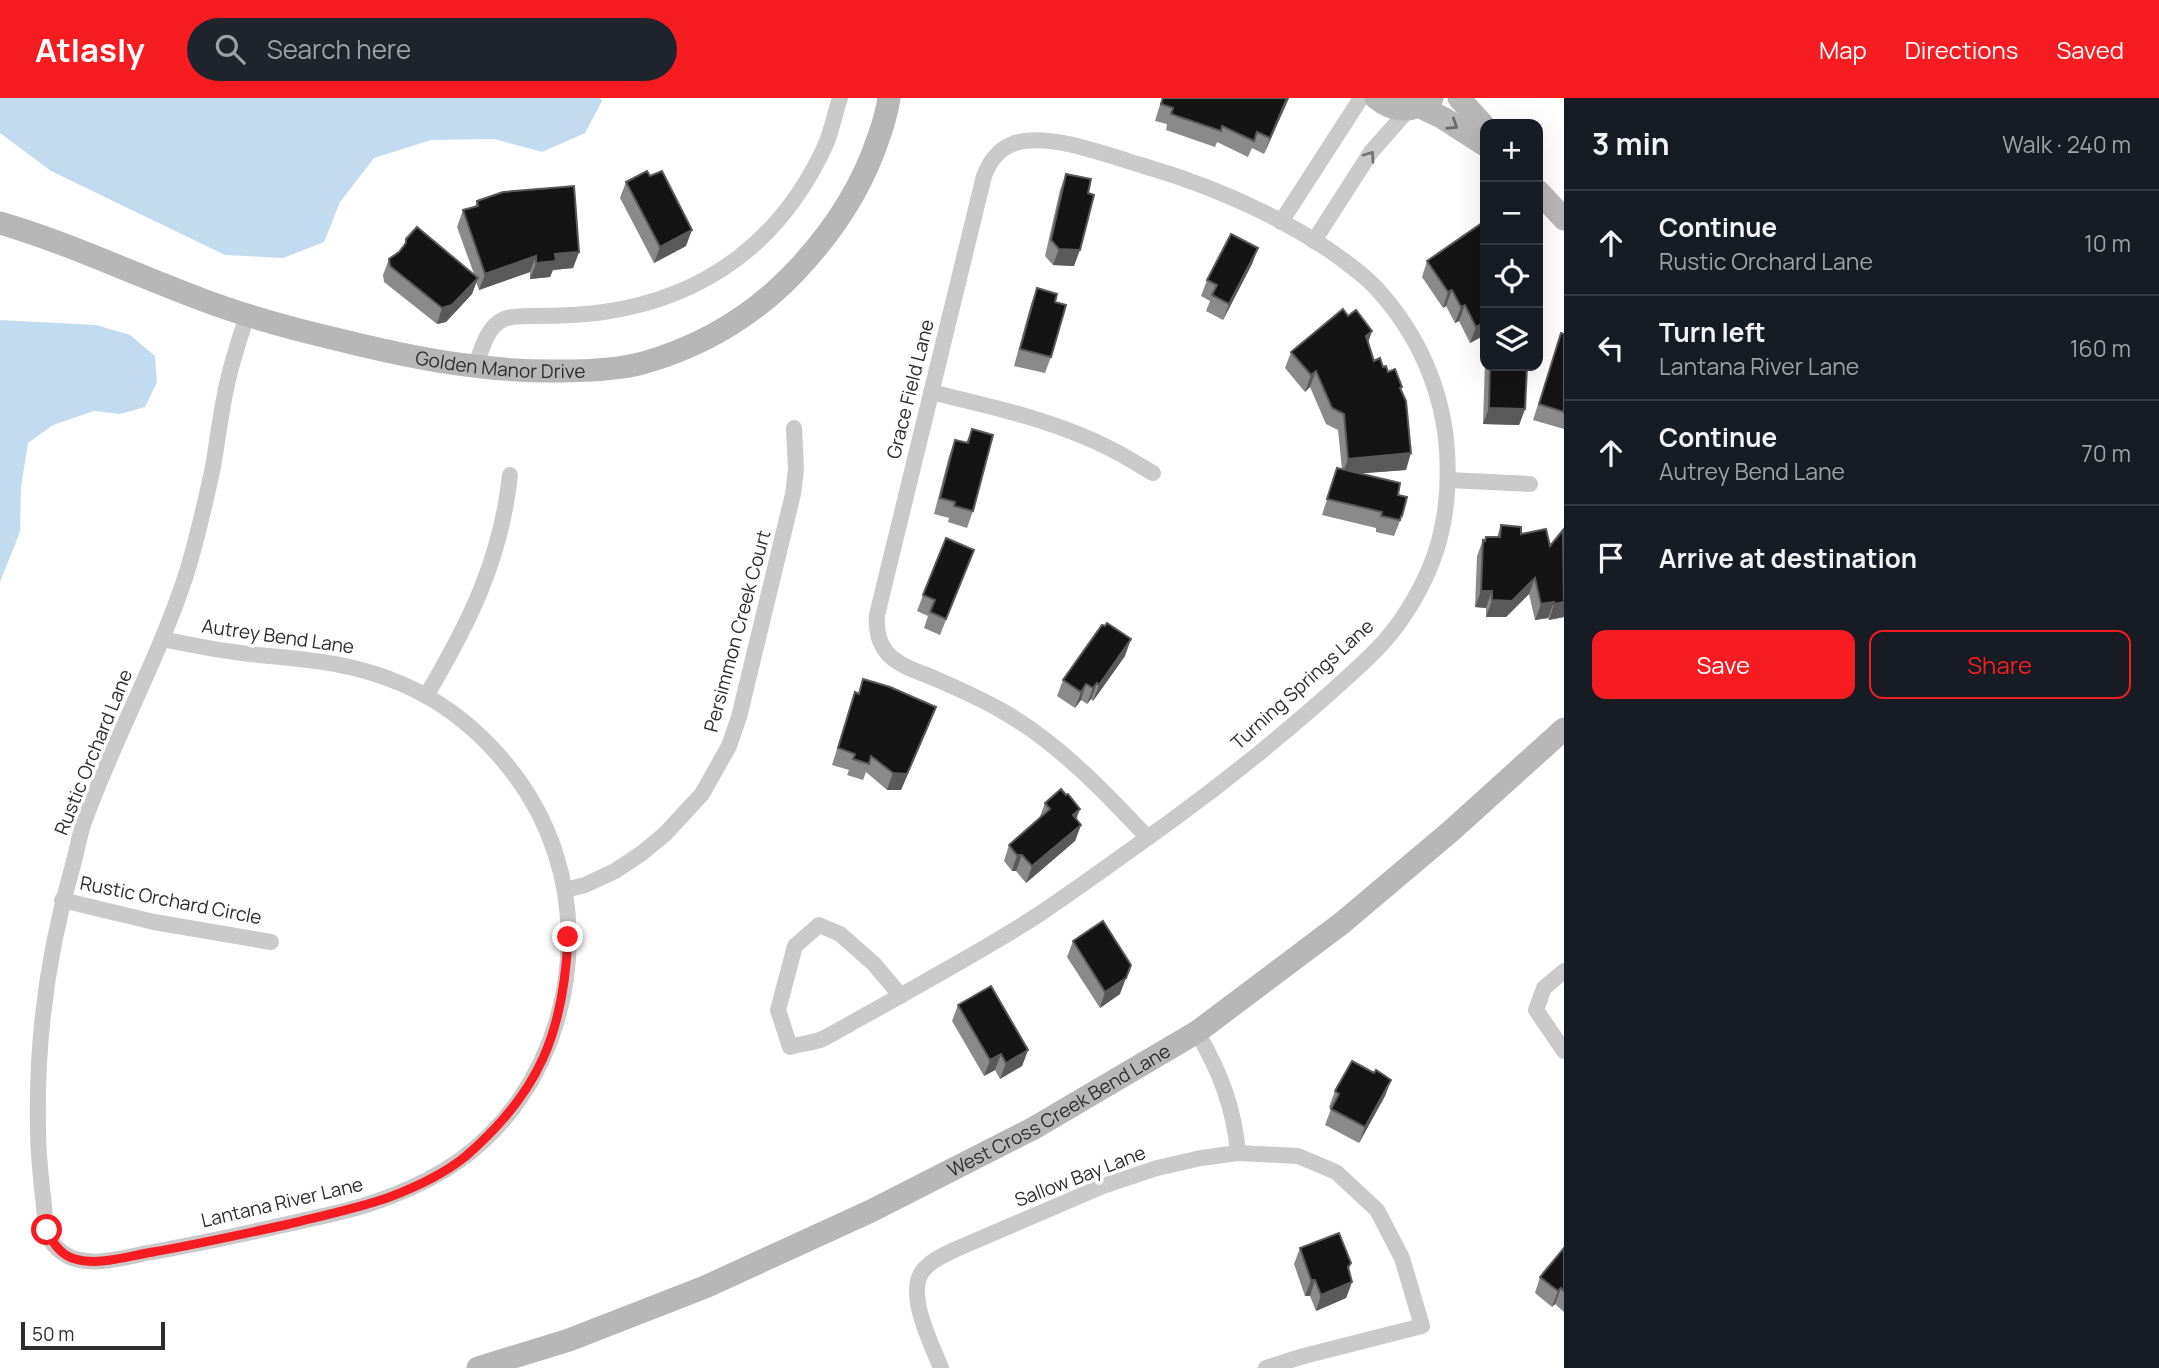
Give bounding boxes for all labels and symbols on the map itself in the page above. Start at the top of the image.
one-way arrow [1446,116,1459,129]
one-way arrow [1361,151,1374,164]
street label: Grace Field Lane [880,317,940,461]
street label: Golden Manor Drive [414,344,586,384]
street label: Persimmon Creek Court [698,527,776,735]
street label: Autrey Bend Lane [200,612,356,660]
street label: Turning Springs Lane [1225,613,1379,755]
street label: Rustic Orchard Lane [48,665,138,839]
street label: Rustic Orchard Circle [78,870,264,930]
route end [552,921,583,952]
street label: West Cross Creek Bend Lane [943,1038,1175,1183]
street label: Sallow Bay Lane [1011,1139,1149,1213]
street label: Lantana River Lane [199,1171,365,1233]
route start [31,1214,62,1245]
scale bar [21,1319,164,1351]

